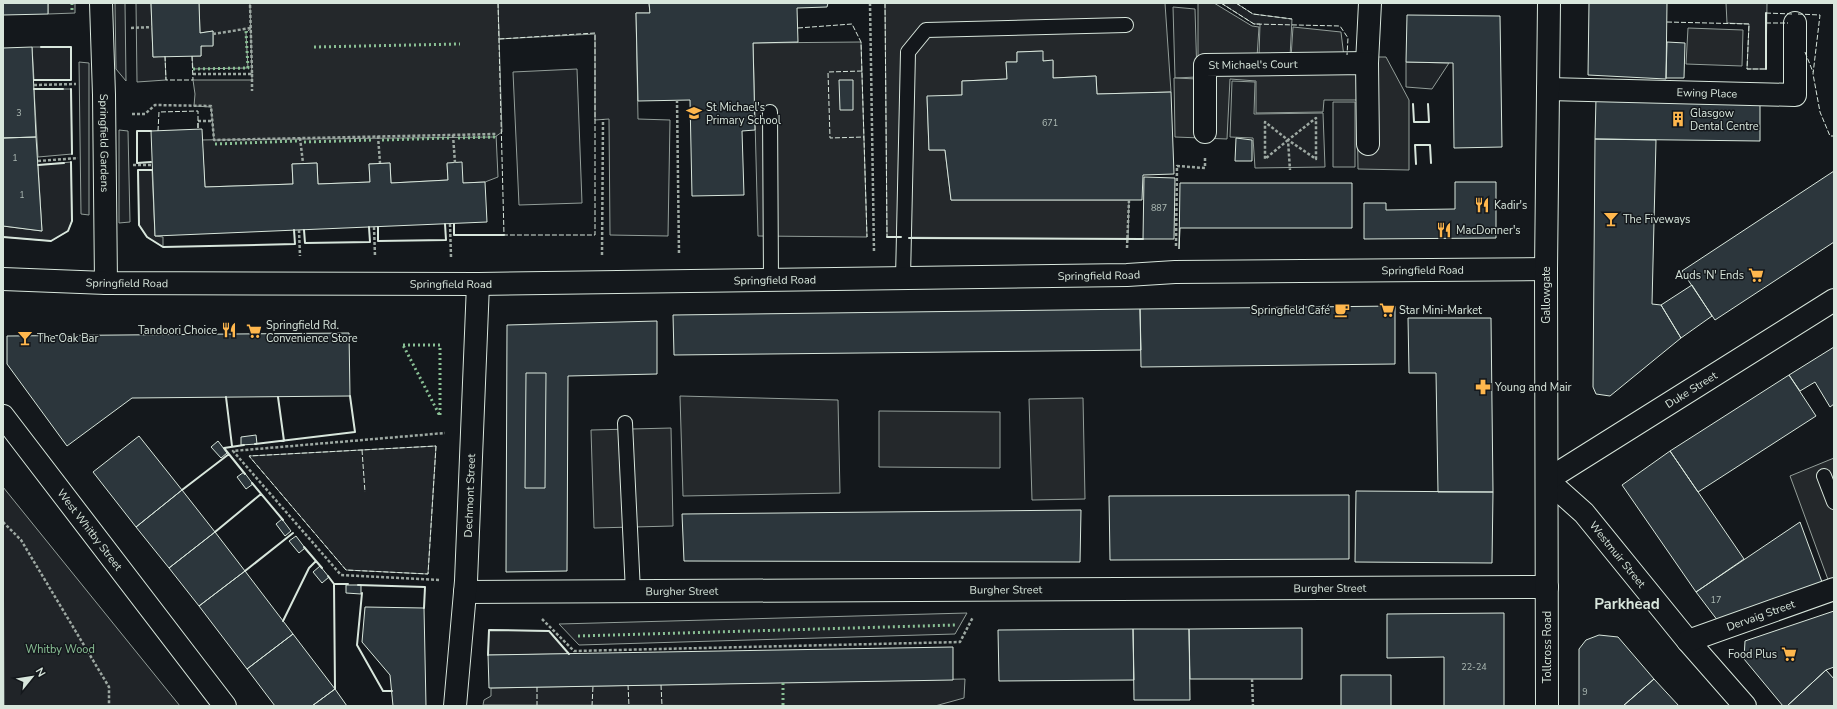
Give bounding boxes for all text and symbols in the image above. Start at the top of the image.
street label: St Michael's Court [1208,56,1298,72]
street label: Ewing Place [1676,85,1738,101]
street label: Springfield Gardens [96,94,113,192]
place label: St Michael's Primary School [706,100,782,128]
school or university icon: St Michael's Primary School [685,104,703,122]
place label: Glasgow Dental Centre [1690,106,1759,134]
house number: 3 [16,107,22,119]
building icon: Glasgow Dental Centre [1669,110,1687,128]
house number: 671 [1042,117,1058,129]
house number: 1 [12,152,18,164]
house number: 1 [19,189,25,201]
restaurant icon: Kadir's [1473,196,1491,214]
place label: Kadir's [1494,198,1527,213]
house number: 887 [1151,202,1167,214]
bar icon: The Fiveways [1602,210,1620,228]
place label: The Fiveways [1623,212,1690,227]
restaurant icon: MacDonner's [1435,221,1453,239]
place label: MacDonner's [1456,223,1521,238]
street label: Springfield Road [1381,262,1464,278]
street label: Gallowgate [1539,266,1554,324]
supermarket icon: Auds 'N' Ends [1747,266,1765,284]
street label: Springfield Road [1058,267,1141,283]
place label: Auds 'N' Ends [1675,268,1744,283]
street label: Springfield Road [734,272,816,288]
street label: Springfield Road [85,275,168,291]
street label: Springfield Road [410,276,492,292]
cafe icon: Springfield Café [1333,301,1351,319]
supermarket icon: Star Mini-Market [1378,301,1396,319]
place label: Springfield Café [1251,303,1330,318]
place label: Star Mini-Market [1399,303,1482,318]
place label: Springfield Rd. Convenience Store [266,318,358,346]
restaurant icon: Tandoori Choice [220,321,238,339]
supermarket icon: Springfield Rd. Convenience Store [245,322,263,340]
place label: Tandoori Choice [138,323,217,338]
bar icon: The Oak Bar [16,329,34,347]
place label: The Oak Bar [37,331,98,346]
street label: Duke Street [1662,368,1720,412]
pharmacy icon: Young and Mair [1474,378,1492,396]
place label: Young and Mair [1494,380,1572,395]
street label: Dechmont Street [460,453,479,538]
street label: West Whitby Street [54,486,126,574]
street label: Westmuir Street [1586,518,1649,591]
street label: Burgher Street [1294,580,1367,596]
street label: Burgher Street [970,582,1043,597]
street label: Burgher Street [646,583,719,599]
district label: Parkhead [1594,594,1660,614]
house number: 17 [1711,594,1721,606]
street label: Dervaig Street [1724,596,1797,634]
street label: Tollcross Road [1540,611,1555,683]
park label: Whitby Wood [25,642,95,657]
supermarket icon: Food Plus [1780,645,1798,663]
place label: Food Plus [1728,647,1777,662]
north arrow [12,657,52,697]
house number: 22-24 [1461,661,1487,673]
text: N [32,665,49,680]
house number: 9 [1582,686,1588,698]

